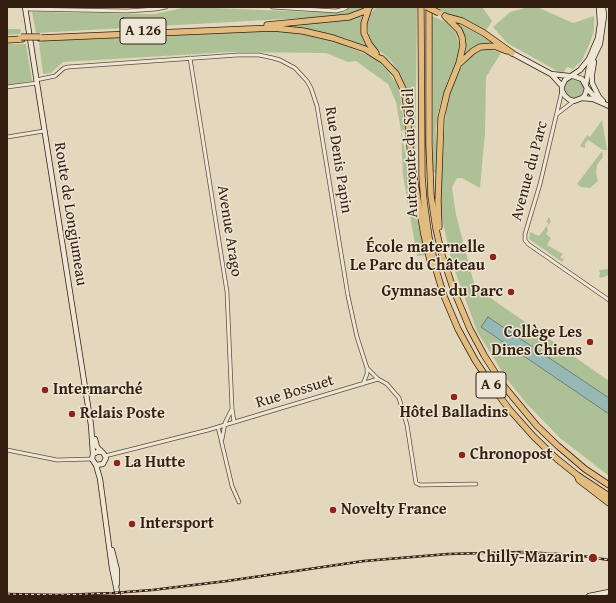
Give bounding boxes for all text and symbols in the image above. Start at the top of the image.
road number: A 126 [120,18,166,44]
street label: Autoroute du Soleil [399,88,423,218]
street label: Rue Denis Papin [320,105,356,215]
street label: Avenue du Parc [507,119,553,223]
street label: Route de Longjumeau [49,141,91,287]
street label: Avenue Arago [212,184,246,278]
place label: École maternelle Le Parc du Château [350,238,485,276]
marker: École maternelle Le Parc du Château [488,252,498,262]
place label: Gymnase du Parc [382,282,503,302]
marker: Gymnase du Parc [506,287,516,297]
place label: Collège Les Dines Chiens [491,323,582,361]
marker: Collège Les Dines Chiens [585,337,595,347]
street label: Rue Bossuet [254,371,336,413]
road number: A 6 [476,372,506,398]
place label: Intermarché [53,380,143,400]
marker: Intermarché [40,385,50,395]
marker: Hôtel Balladins [449,392,459,402]
place label: Hôtel Balladins [400,403,508,423]
place label: Relais Poste [80,404,165,424]
marker: Relais Poste [67,409,77,419]
place label: Chronopost [470,445,553,465]
marker: Chronopost [457,450,467,460]
place label: La Hutte [125,453,185,473]
marker: La Hutte [112,458,122,468]
place label: Novelty France [341,500,447,520]
marker: Novelty France [328,505,338,515]
place label: Intersport [140,514,214,534]
marker: Intersport [127,519,137,529]
place label: Chilly-Mazarin [477,548,584,568]
marker: Chilly-Mazarin [587,552,599,564]

